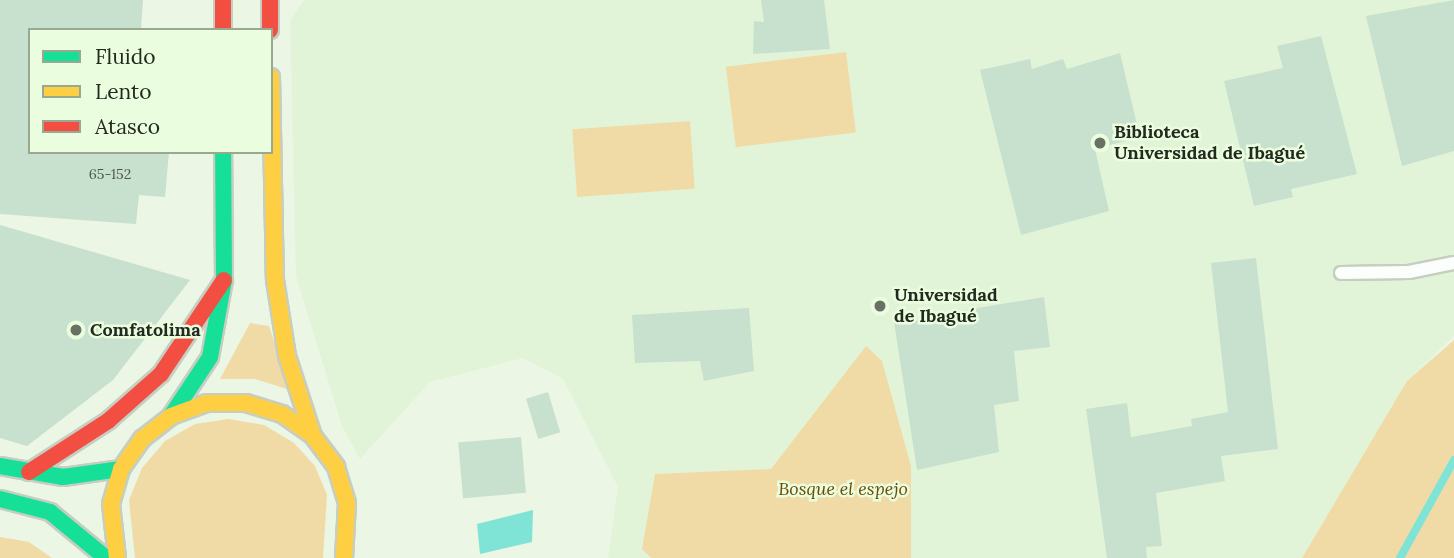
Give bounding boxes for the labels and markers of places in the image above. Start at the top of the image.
place label: Biblioteca Universidad de Ibagué [1114,122,1305,164]
marker: Biblioteca Universidad de Ibagué [1092,135,1108,151]
place label: Universidad de Ibagué [894,285,998,328]
marker: Universidad de Ibagué [872,298,888,314]
place label: Comfatolima [90,319,201,341]
marker: Comfatolima [68,322,84,338]

